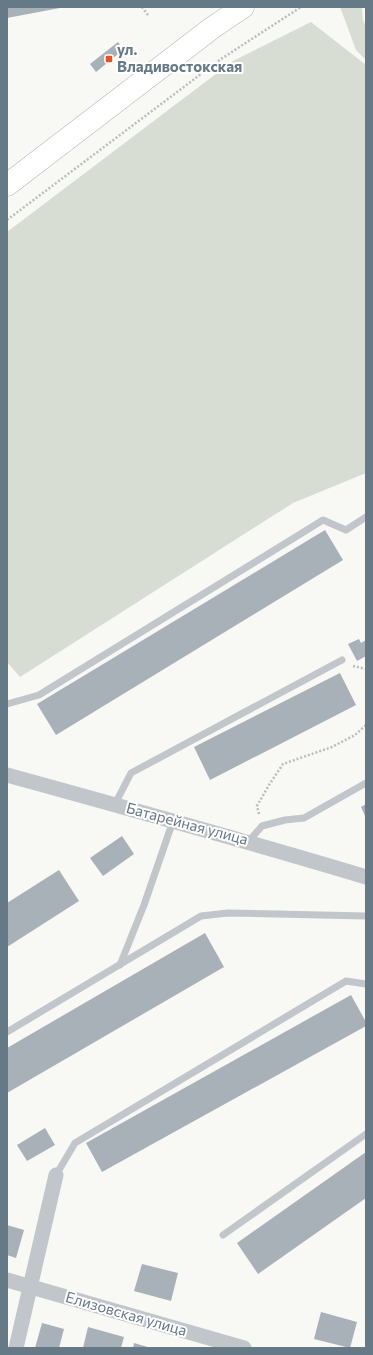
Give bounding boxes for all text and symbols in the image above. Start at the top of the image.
place label: ул. Владивостокская [117,40,242,75]
marker: ул. Владивостокская [104,54,114,64]
street label: Батарейная улица [124,798,250,848]
street label: Елизовская улица [64,1287,189,1339]

